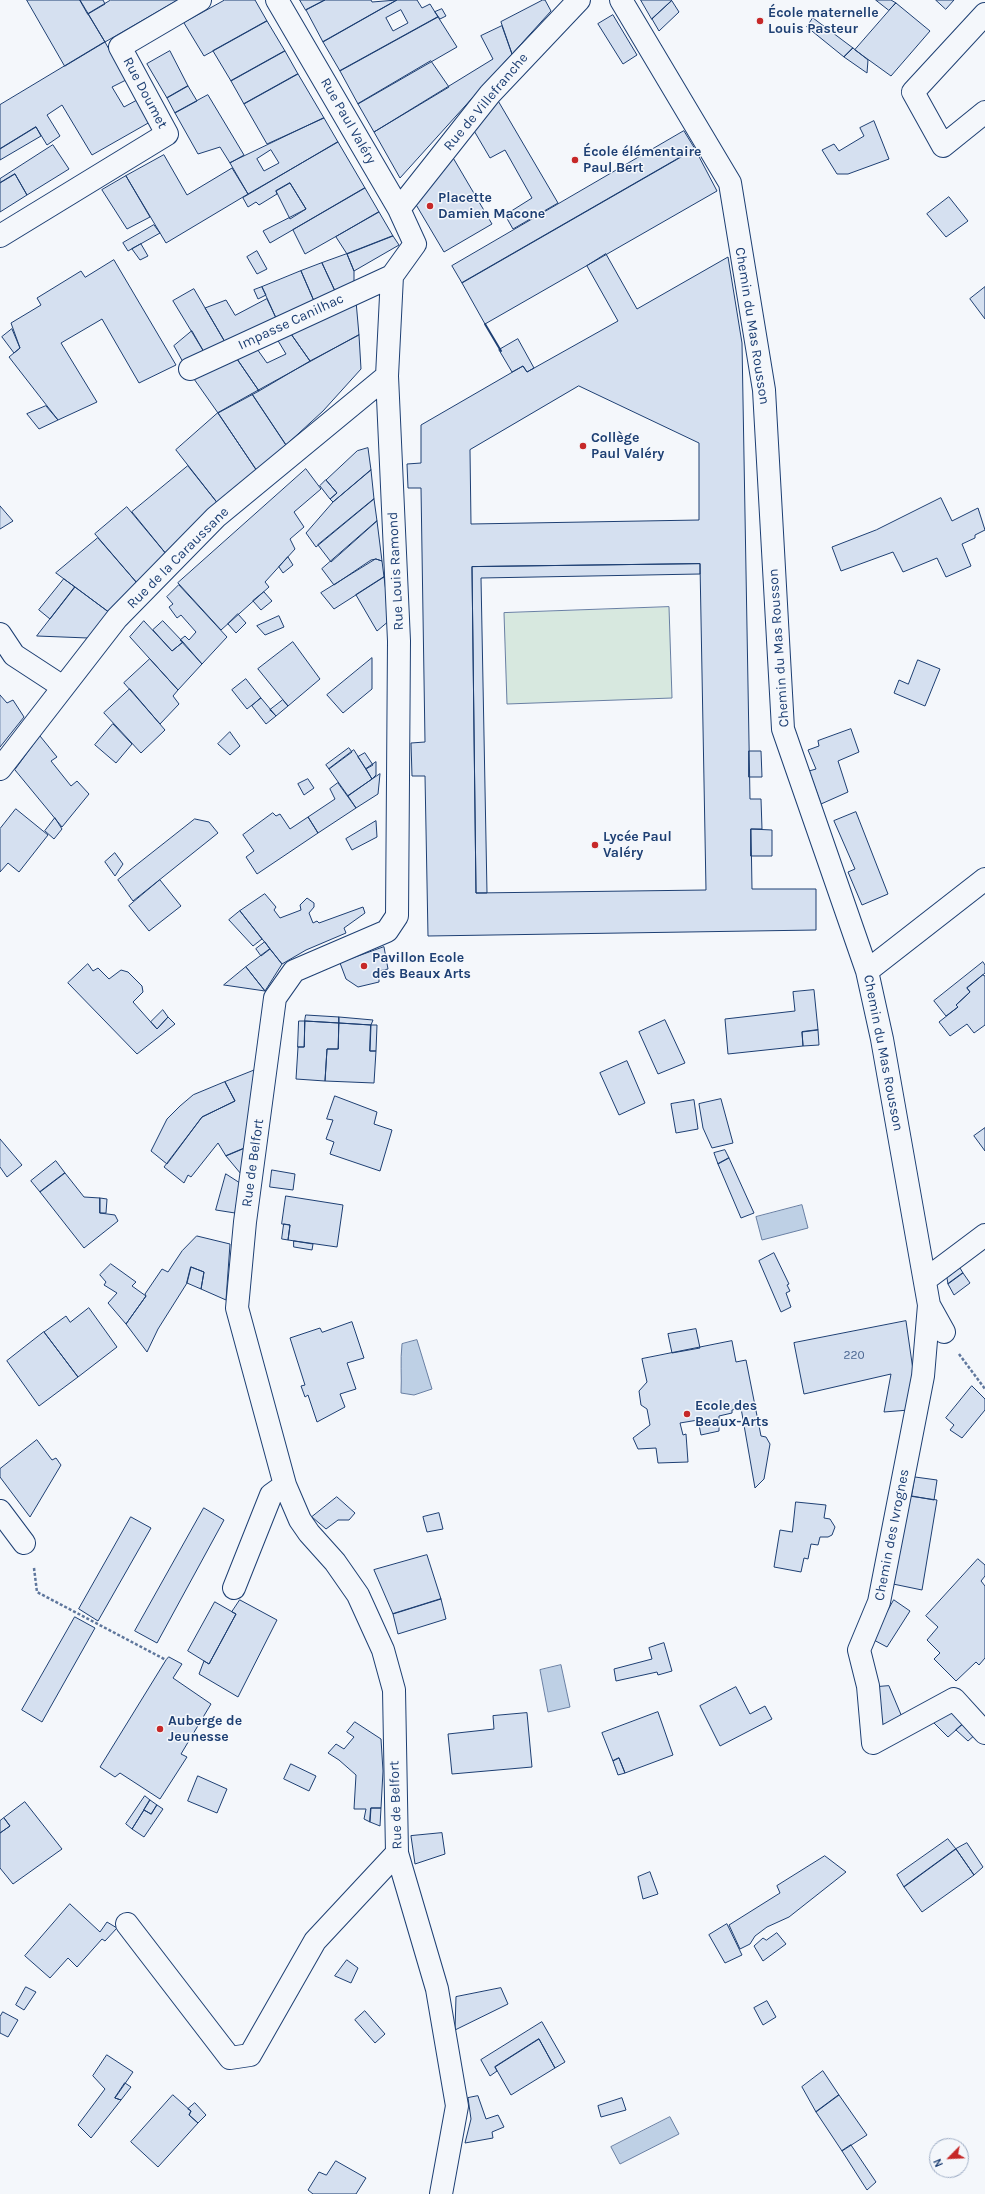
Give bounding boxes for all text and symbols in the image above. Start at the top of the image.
place label: École maternelle Louis Pasteur [768,5,879,38]
marker: École maternelle Louis Pasteur [755,16,765,26]
street label: Rue de Villefranche [440,50,532,154]
street label: Rue Doumet [119,54,171,132]
street label: Rue Paul Valéry [317,75,379,167]
place label: École élémentaire Paul Bert [583,144,702,176]
marker: École élémentaire Paul Bert [570,155,580,165]
place label: Placette Damien Macone [438,190,545,222]
marker: Placette Damien Macone [425,201,435,211]
street label: Chemin du Mas Rousson [731,246,773,406]
street label: Impasse Canilhac [236,290,346,354]
place label: Collège Paul Valéry [591,430,664,462]
marker: Collège Paul Valéry [578,441,588,451]
street label: Rue de la Caraussane [124,504,232,612]
street label: Rue Louis Ramond [385,511,407,631]
street label: Chemin du Mas Rousson [765,568,793,728]
place label: Lycée Paul Valéry [603,829,672,862]
marker: Lycée Paul Valéry [590,840,600,850]
place label: Pavillon Ecole des Beaux Arts [372,950,471,982]
marker: Pavillon Ecole des Beaux Arts [359,961,369,971]
street label: Chemin du Mas Rousson [860,973,906,1133]
street label: Rue de Belfort [238,1118,268,1208]
house number: 220 [843,1349,865,1363]
place label: Ecole des Beaux-Arts [695,1398,769,1430]
marker: Ecole des Beaux-Arts [682,1409,692,1419]
street label: Chemin des Ivrognes [871,1468,913,1602]
place label: Auberge de Jeunesse [168,1713,242,1746]
marker: Auberge de Jeunesse [155,1724,165,1734]
street label: Rue de Belfort [386,1760,406,1850]
north arrow [929,2138,969,2178]
text: N [931,2156,946,2169]

